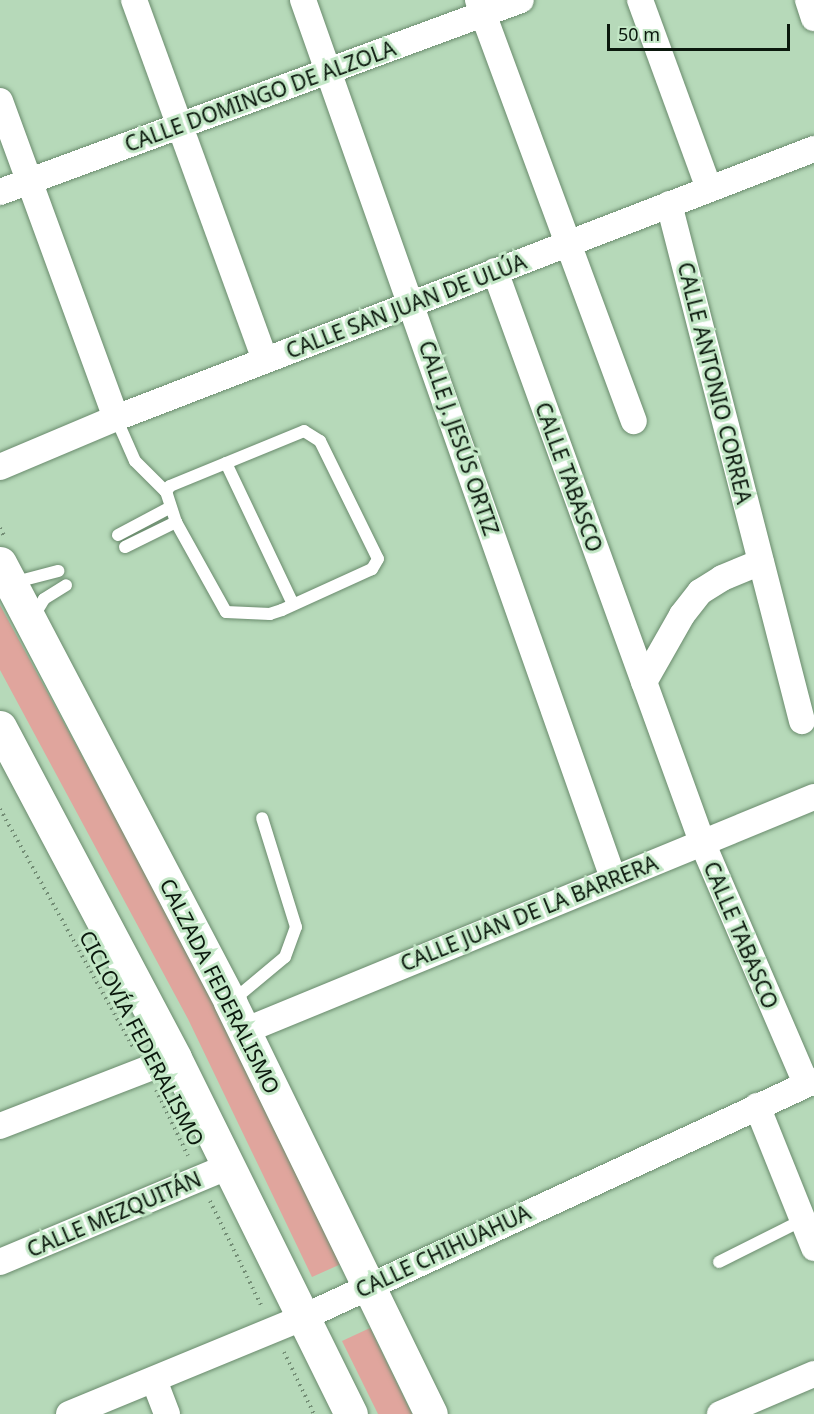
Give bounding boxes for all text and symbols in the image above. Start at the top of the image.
scale bar [610,12,793,50]
text: 50 m [618,22,660,46]
street label: CALLE DOMINGO DE ALZOLA [121,35,399,157]
street label: CALLE SAN JUAN DE ULÚA [282,249,530,363]
street label: CALLE ANTONIO CORREA [673,259,757,507]
street label: CALLE J. JESÚS ORTIZ [414,337,504,539]
street label: CALLE TABASCO [530,399,608,555]
street label: CALLE JUAN DE LA BARRERA [397,850,661,976]
street label: CALLE TABASCO [699,858,783,1012]
street label: CALZADA FEDERALISMO [155,874,285,1098]
street label: CICLOVÍA FEDERALISMO [74,926,210,1150]
street label: CALLE MEZQUITÁN [23,1166,205,1262]
street label: CALLE CHIHUAHUA [352,1199,534,1303]

